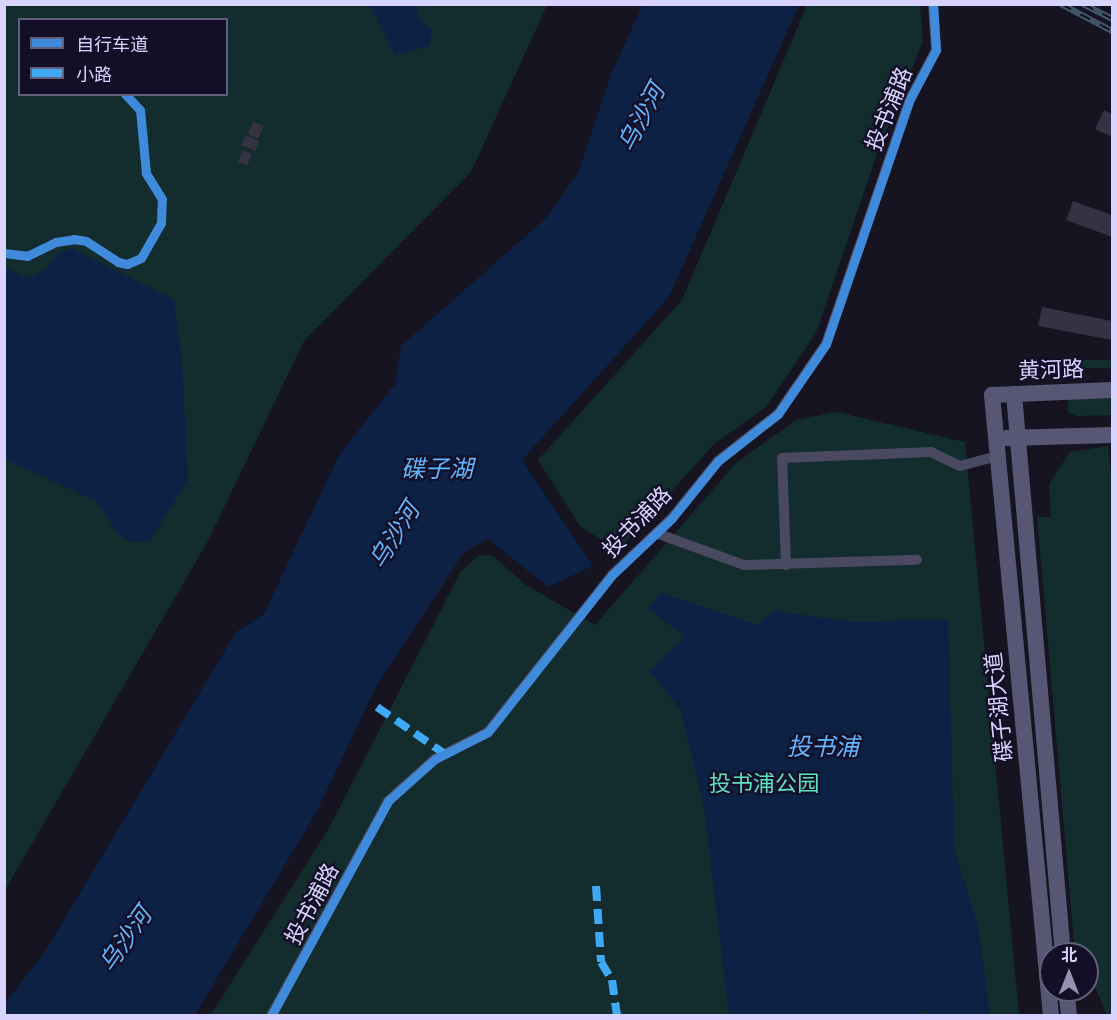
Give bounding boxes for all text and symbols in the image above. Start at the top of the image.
legend [18,18,228,96]
text: 自行车道 [76,34,148,56]
street label: 投书浦路 [860,63,918,155]
text: 小路 [76,64,112,86]
water label: 乌沙河 [612,79,672,157]
street label: 黄河路 [1018,356,1084,384]
water label: 碟子湖 [401,456,473,484]
street label: 投书浦路 [597,481,677,563]
water label: 乌沙河 [364,498,426,574]
street label: 碟子湖大道 [980,651,1018,763]
water label: 投书浦 [787,734,859,762]
park label: 投书浦公园 [709,771,819,797]
street label: 投书浦路 [280,859,344,949]
water label: 乌沙河 [94,902,158,978]
north arrow [1039,942,1099,1002]
text: 北 [1061,946,1077,966]

